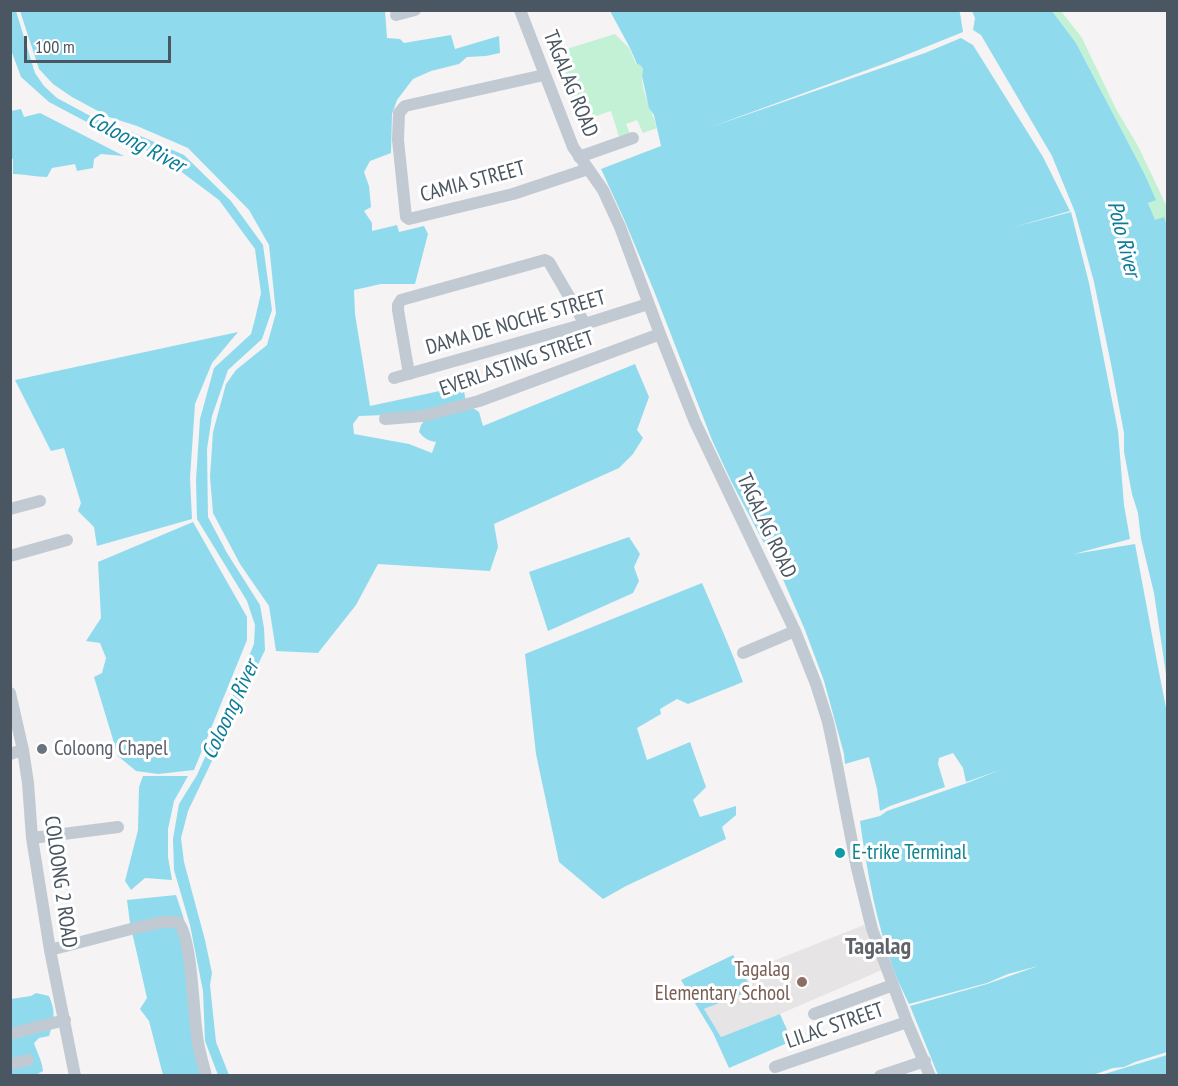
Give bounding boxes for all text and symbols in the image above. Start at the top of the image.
scale bar [27,24,174,62]
street label: TAGALAG ROAD [537,27,603,141]
text: 100 m [35,35,75,58]
water label: Coloong River [83,106,189,180]
street label: CAMIA STREET [418,156,528,208]
water label: Polo River [1101,198,1145,280]
street label: DAMA DE NOCHE STREET [423,285,609,361]
street label: EVERLASTING STREET [436,326,598,402]
street label: TAGALAG ROAD [731,470,801,582]
water label: Coloong River [197,656,265,764]
place label: Coloong Chapel [54,736,168,762]
marker: Coloong Chapel [35,742,49,756]
street label: COLOONG 2 ROAD [38,815,82,949]
place label: E-trike Terminal [852,840,967,866]
marker: E-trike Terminal [833,846,847,860]
district label: Tagalag [845,933,911,961]
place label: Tagalag Elementary School [655,957,790,1007]
marker: Tagalag Elementary School [795,975,809,989]
street label: LILAC STREET [783,998,887,1054]

